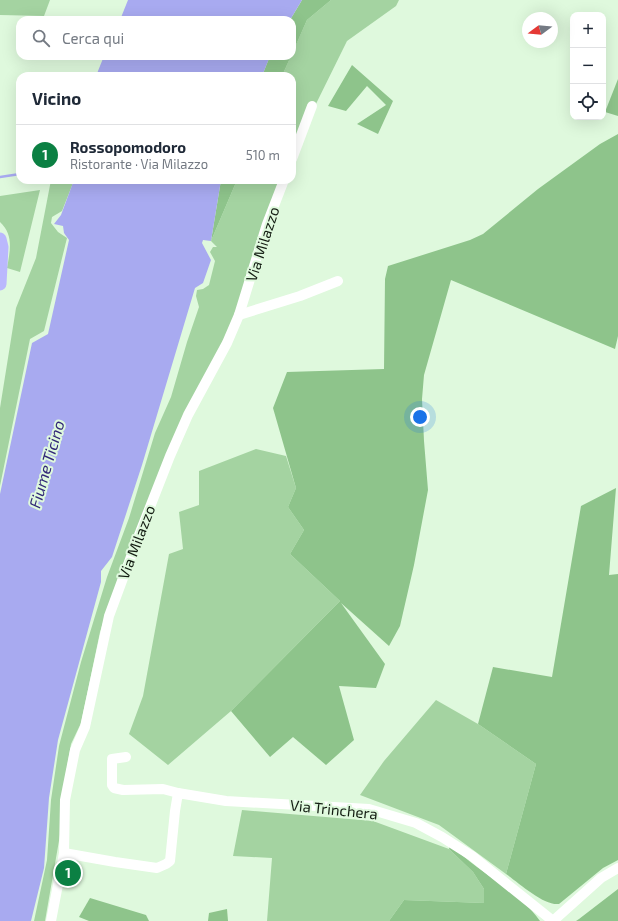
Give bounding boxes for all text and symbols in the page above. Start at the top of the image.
north arrow [522,12,558,48]
map controls [570,12,606,120]
button: + [570,12,606,48]
search box [16,16,296,60]
icon: search [30,27,52,49]
text: Cerca qui [62,29,124,47]
button: − [570,48,606,84]
button: locate [570,84,606,120]
text: Vicino [32,88,81,108]
text: Rossopomodoro [70,138,186,156]
text: 1 [42,147,48,163]
text: 510 m [246,147,280,163]
text: Ristorante · Via Milazzo [70,156,208,172]
street label: Via Milazzo [241,204,283,284]
your location [410,407,430,427]
water label: Fiume Ticino [24,418,68,510]
street label: Via Milazzo [114,502,158,582]
street label: Via Trinchera [289,795,379,823]
pin: 1 [55,858,81,888]

